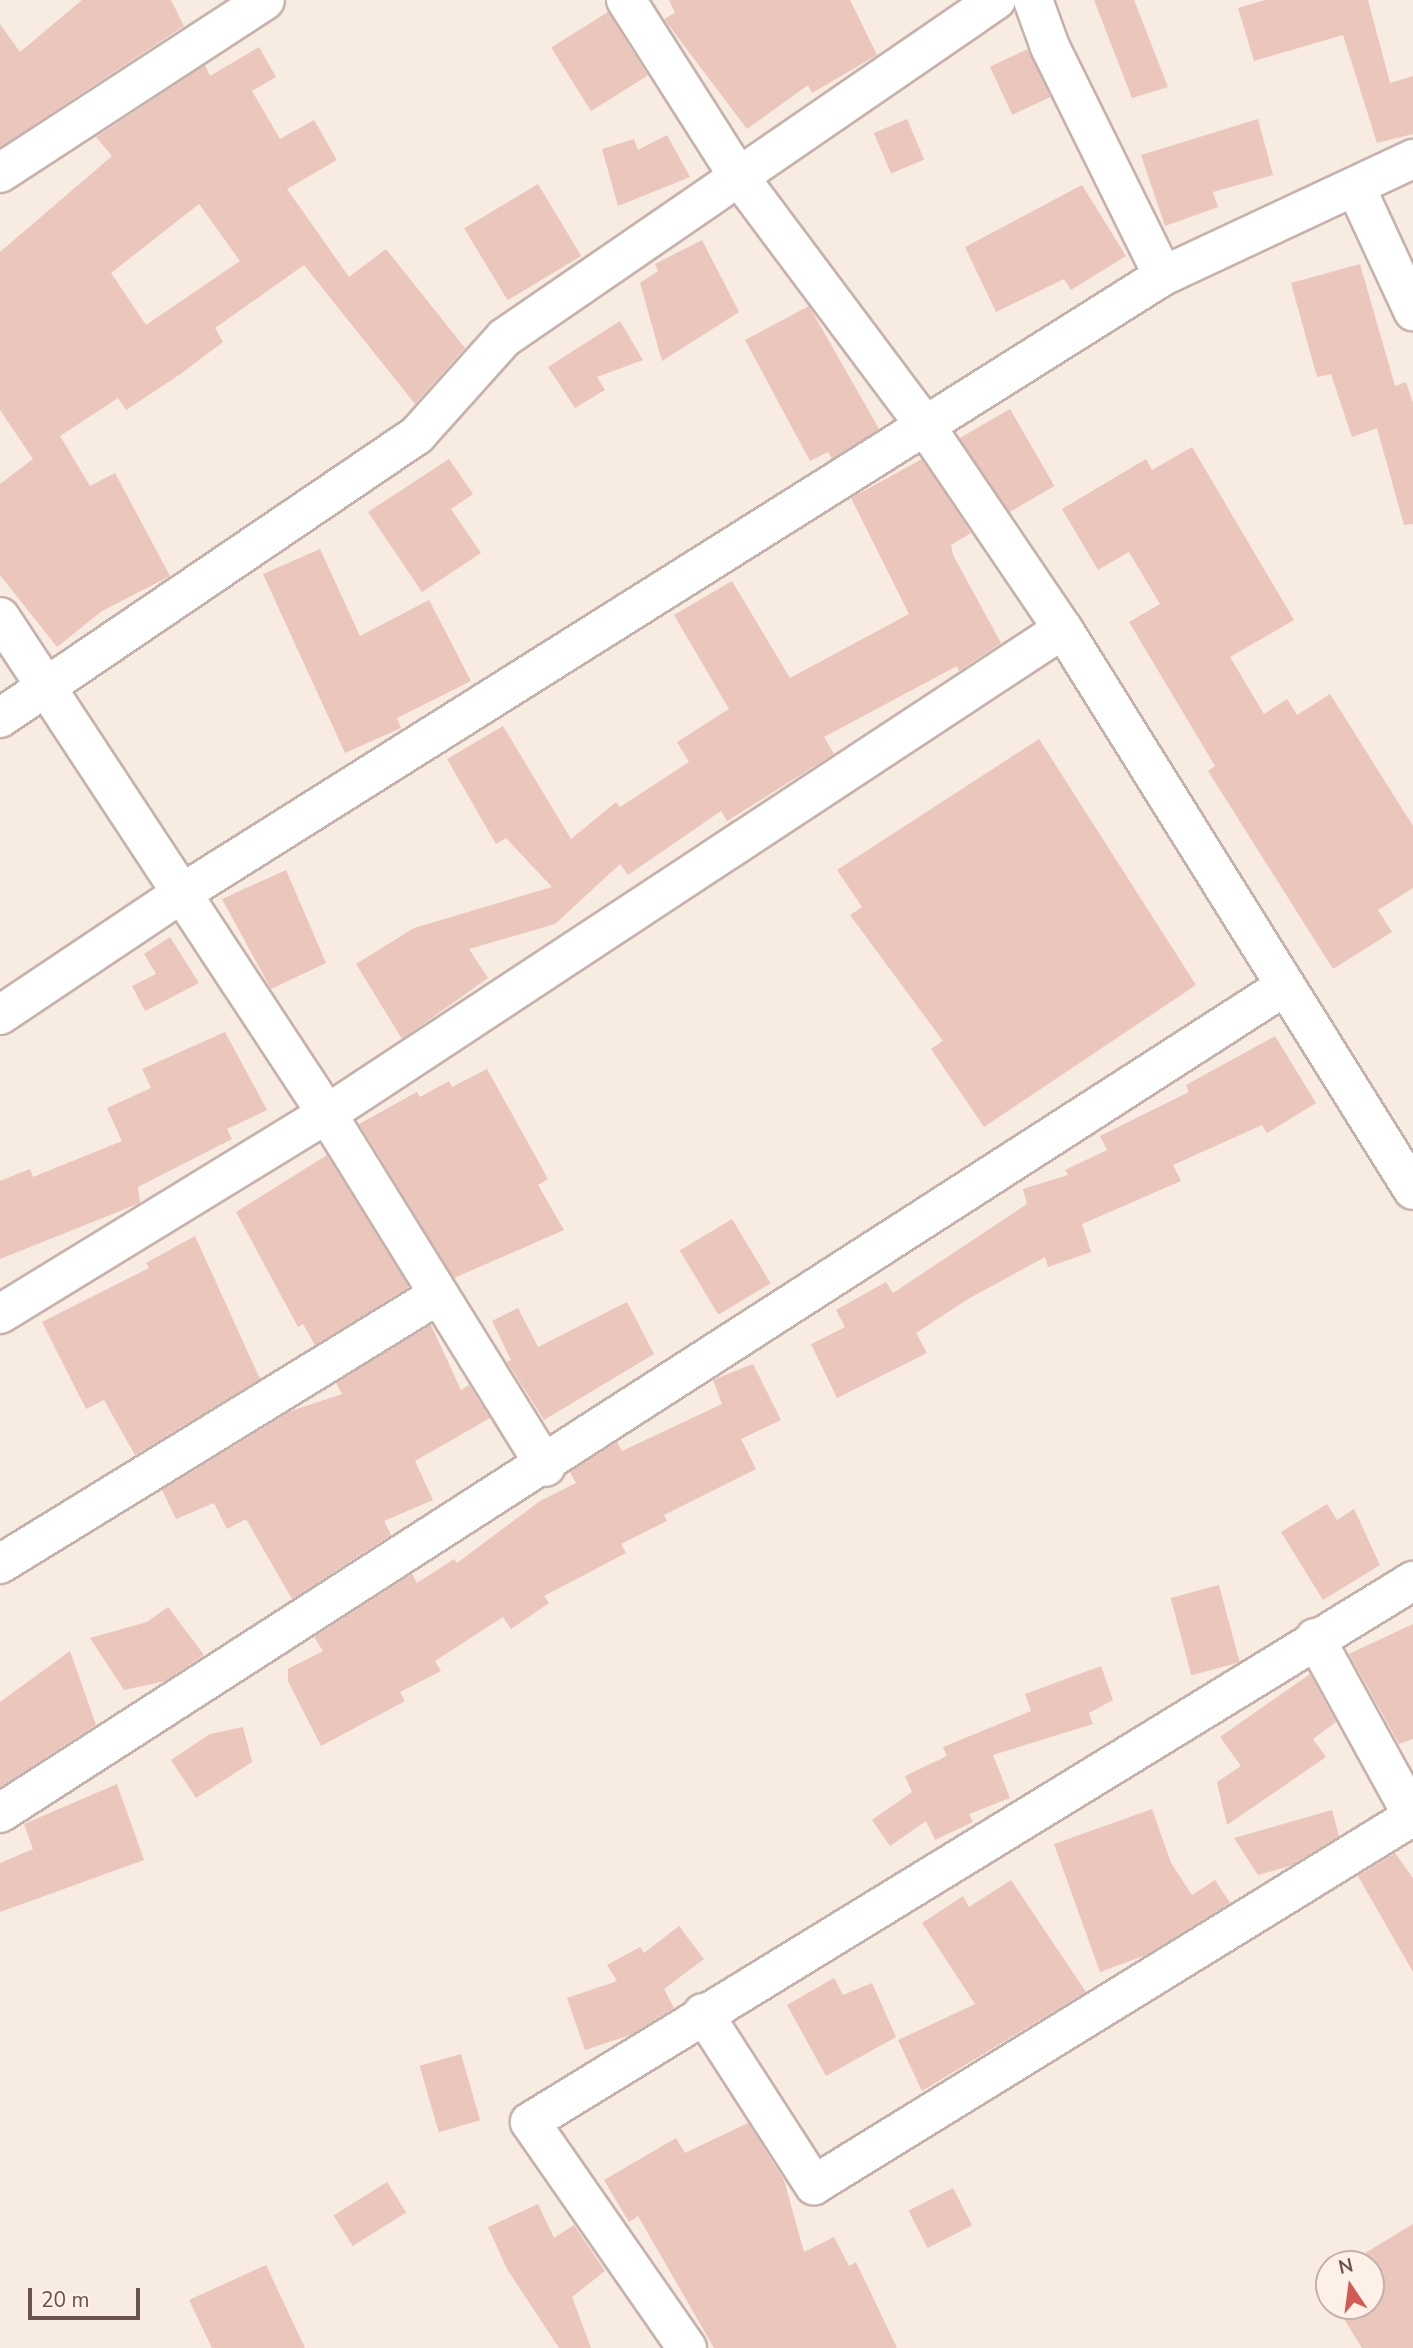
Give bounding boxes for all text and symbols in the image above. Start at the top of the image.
north arrow [1315,2250,1385,2320]
text: N [1336,2252,1356,2281]
scale bar [32,2274,144,2318]
text: 20 m [41,2286,90,2314]

